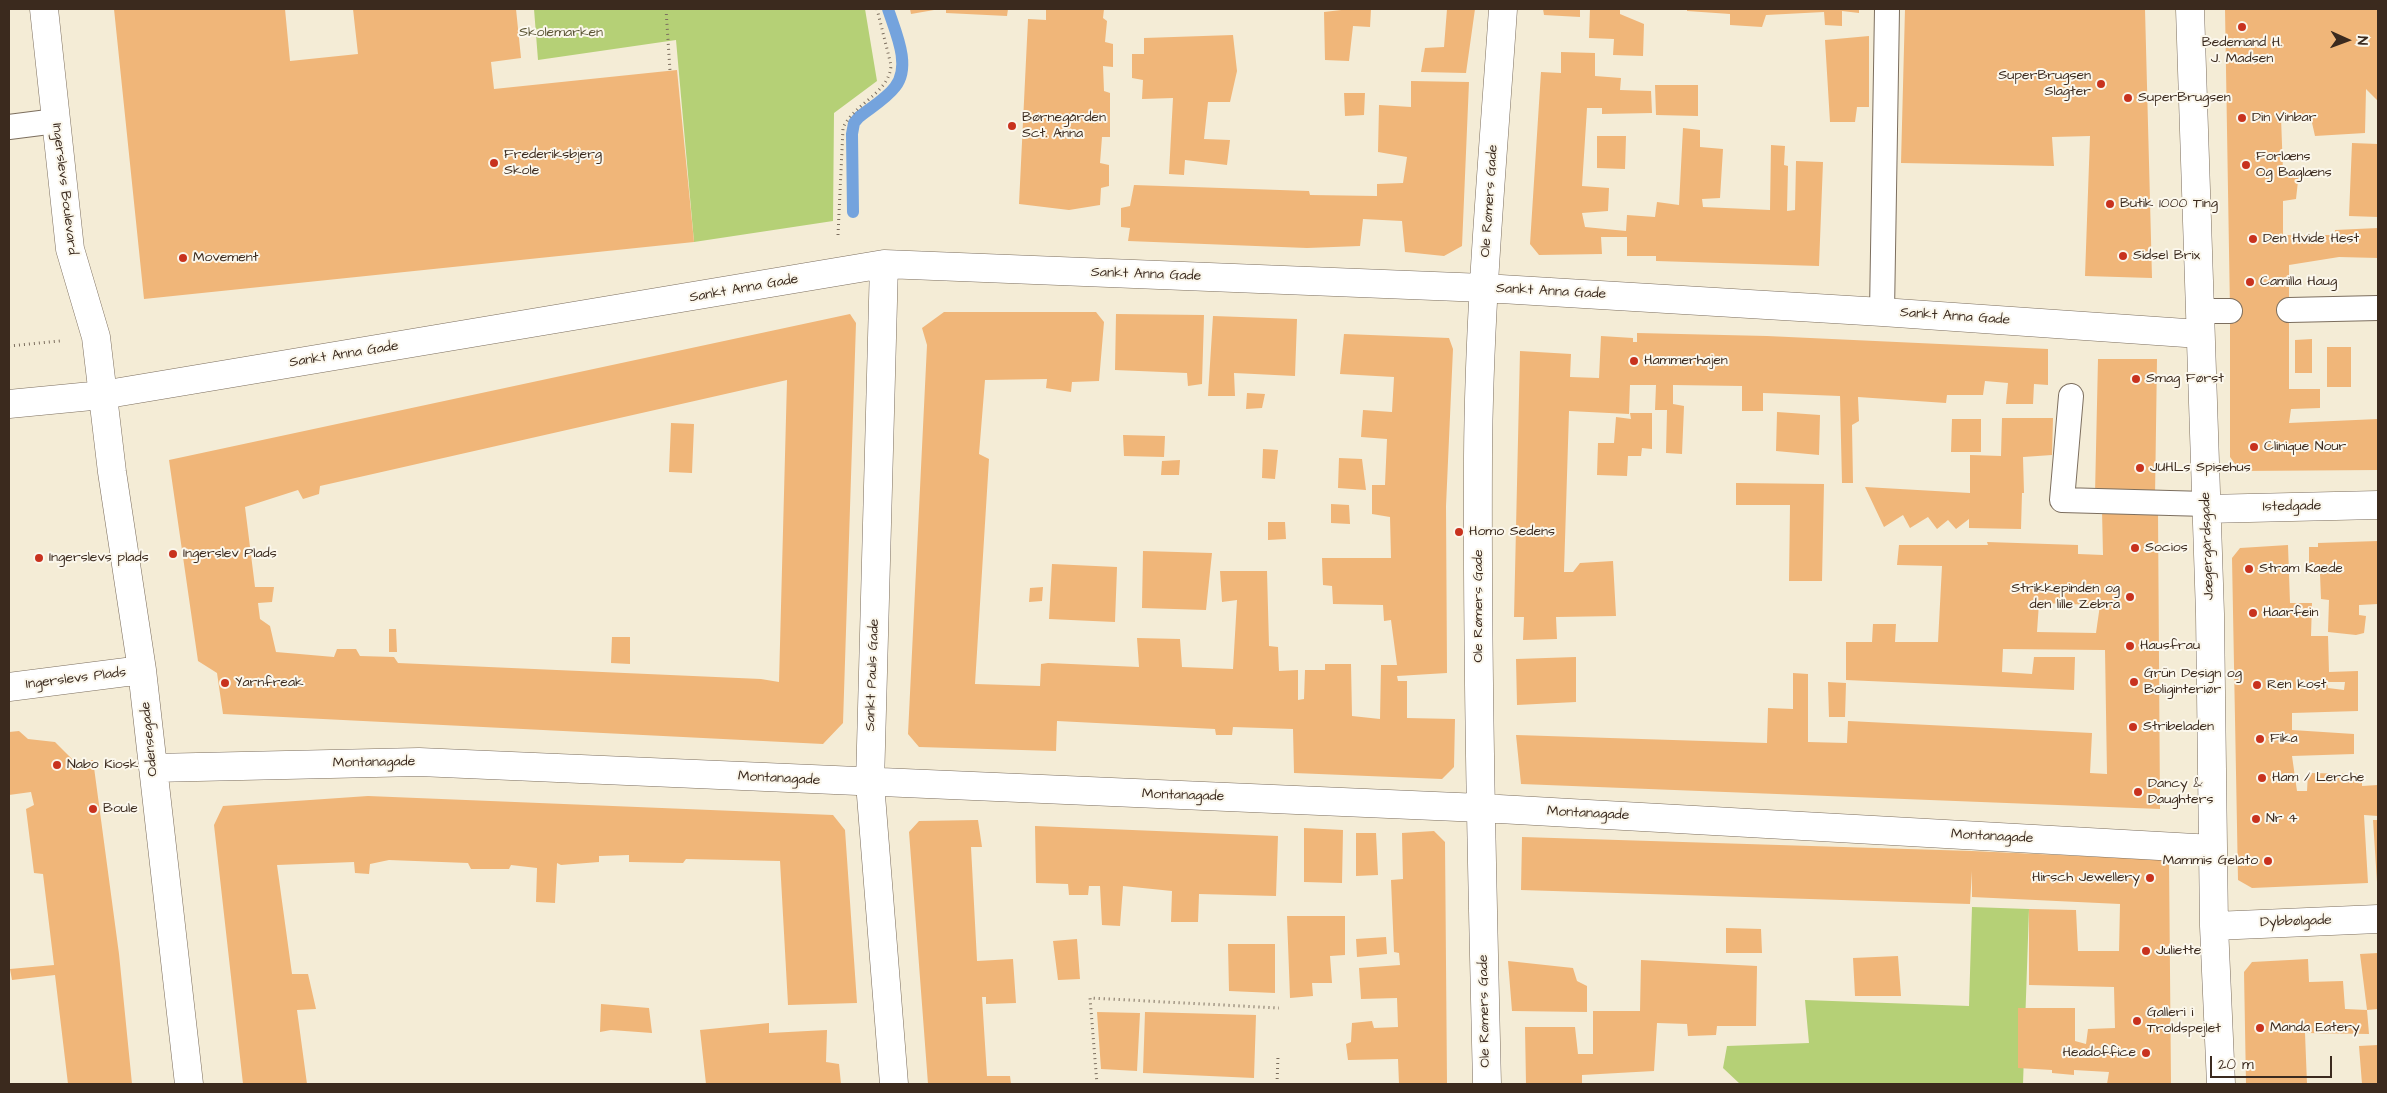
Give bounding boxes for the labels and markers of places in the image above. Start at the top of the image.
marker: Bedemand H. J. Madsen [2236,21,2248,33]
place label: Bedemand H. J. Madsen [2202,35,2282,68]
place label: SuperBrugsen Slagter [1998,68,2091,100]
marker: SuperBrugsen Slagter [2095,78,2107,90]
place label: SuperBrugsen [2138,90,2231,106]
marker: SuperBrugsen [2122,92,2134,104]
place label: Børnegården Sct. Anna [1022,110,1106,142]
place label: Din Vinbar [2252,110,2316,126]
marker: Din Vinbar [2236,112,2248,124]
marker: Børnegården Sct. Anna [1006,120,1018,132]
place label: Frederiksbjerg Skole [504,147,602,180]
place label: Forlæns Og Baglæns [2256,149,2332,182]
marker: Frederiksbjerg Skole [488,157,500,169]
marker: Forlæns Og Baglæns [2240,159,2252,171]
place label: Butik 1000 Ting [2120,196,2218,212]
marker: Butik 1000 Ting [2104,198,2116,210]
place label: Den Hvide Hest [2263,231,2359,247]
marker: Den Hvide Hest [2247,233,2259,245]
place label: Sidsel Brix [2133,248,2200,264]
place label: Movement [193,250,258,266]
marker: Sidsel Brix [2117,250,2129,262]
marker: Movement [177,252,189,264]
place label: Camilla Haug [2260,274,2337,290]
marker: Camilla Haug [2244,276,2256,288]
place label: Hammerhajen [1644,353,1728,369]
marker: Hammerhajen [1628,355,1640,367]
place label: Smag Først [2146,371,2224,387]
marker: Smag Først [2130,373,2142,385]
place label: Clinique Nour [2264,439,2346,455]
marker: Clinique Nour [2248,441,2260,453]
place label: JUHLs Spisehus [2150,460,2251,476]
marker: JUHLs Spisehus [2134,462,2146,474]
place label: Homo Sedens [1469,524,1555,540]
marker: Homo Sedens [1453,526,1465,538]
place label: Socios [2145,540,2188,556]
marker: Socios [2129,542,2141,554]
place label: Ingerslev Plads [183,546,277,562]
marker: Ingerslev Plads [167,548,179,560]
place label: Ingerslevs plads [49,550,149,566]
marker: Ingerslevs plads [33,552,45,564]
place label: Stram Kaede [2259,561,2343,577]
marker: Stram Kaede [2243,563,2255,575]
place label: Strikkepinden og den lille Zebra [2011,581,2120,614]
marker: Strikkepinden og den lille Zebra [2124,591,2136,603]
place label: Haarfein [2263,605,2318,621]
marker: Haarfein [2247,607,2259,619]
place label: Hausfrau [2140,638,2200,654]
marker: Hausfrau [2124,640,2136,652]
place label: Grün Design og Boliginteriør [2144,666,2242,699]
place label: Yarnfreak [235,675,304,691]
marker: Grün Design og Boliginteriør [2128,676,2140,688]
marker: Yarnfreak [219,677,231,689]
place label: Ren kost [2267,677,2326,693]
marker: Ren kost [2251,679,2263,691]
place label: Stribeladen [2143,719,2214,735]
marker: Stribeladen [2127,721,2139,733]
place label: Fika [2270,731,2298,747]
marker: Fika [2254,733,2266,745]
place label: Nabo Kiosk [67,757,138,773]
marker: Nabo Kiosk [51,759,63,771]
place label: Ham / Lerche [2272,770,2364,786]
marker: Ham / Lerche [2256,772,2268,784]
place label: Dancy & Daughters [2148,776,2213,809]
marker: Dancy & Daughters [2132,786,2144,798]
place label: Boule [103,801,138,817]
marker: Boule [87,803,99,815]
place label: Nr 4 [2266,811,2298,827]
marker: Nr 4 [2250,813,2262,825]
place label: Mammis Gelato [2163,853,2258,869]
marker: Mammis Gelato [2262,855,2274,867]
place label: Hirsch Jewellery [2032,870,2140,886]
marker: Hirsch Jewellery [2144,872,2156,884]
place label: Juliette [2156,943,2201,959]
marker: Juliette [2140,945,2152,957]
place label: Galleri i Troldspejlet [2147,1005,2221,1038]
marker: Galleri i Troldspejlet [2131,1015,2143,1027]
place label: Manda Eatery [2270,1020,2360,1036]
marker: Manda Eatery [2254,1022,2266,1034]
place label: Headoffice [2063,1045,2136,1061]
marker: Headoffice [2140,1047,2152,1059]

